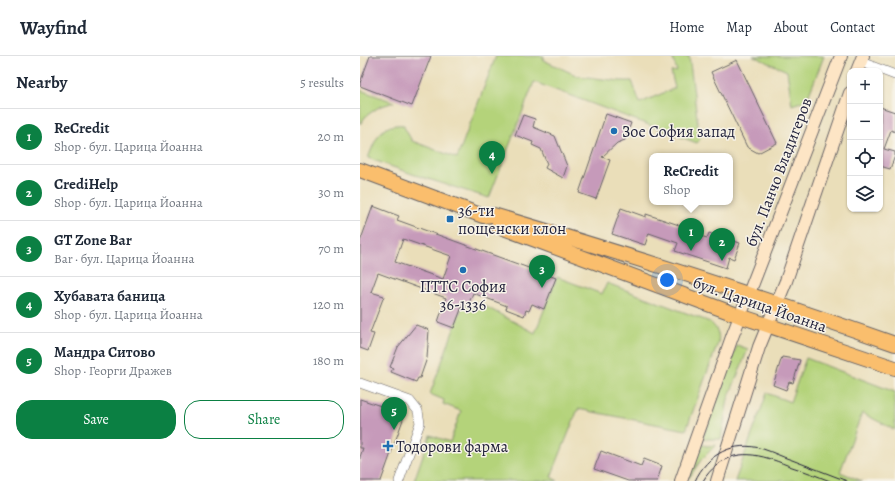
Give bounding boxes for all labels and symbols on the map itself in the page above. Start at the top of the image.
street label: бул. Панчо Владигеров [740,95,818,250]
place label: Зое София запад [622,121,735,143]
marker: Зое София запад [609,126,619,136]
pin: 4 [479,141,505,174]
place label: 36-ти пощенски клон [458,200,566,240]
marker: 36-ти пощенски клон [445,214,455,224]
pin: 1 [678,218,704,251]
pin: 2 [709,228,735,261]
pin: 3 [529,255,555,288]
marker: ПТТС София 36-1336 [458,265,468,275]
your location [657,270,677,290]
street label: бул. Царица Йоанна [690,272,830,338]
place label: ПТТС София 36-1336 [420,276,506,316]
pin: 5 [381,397,407,430]
place label: Тодорови фарма [396,436,509,458]
marker: Тодорови фарма [383,441,393,451]

